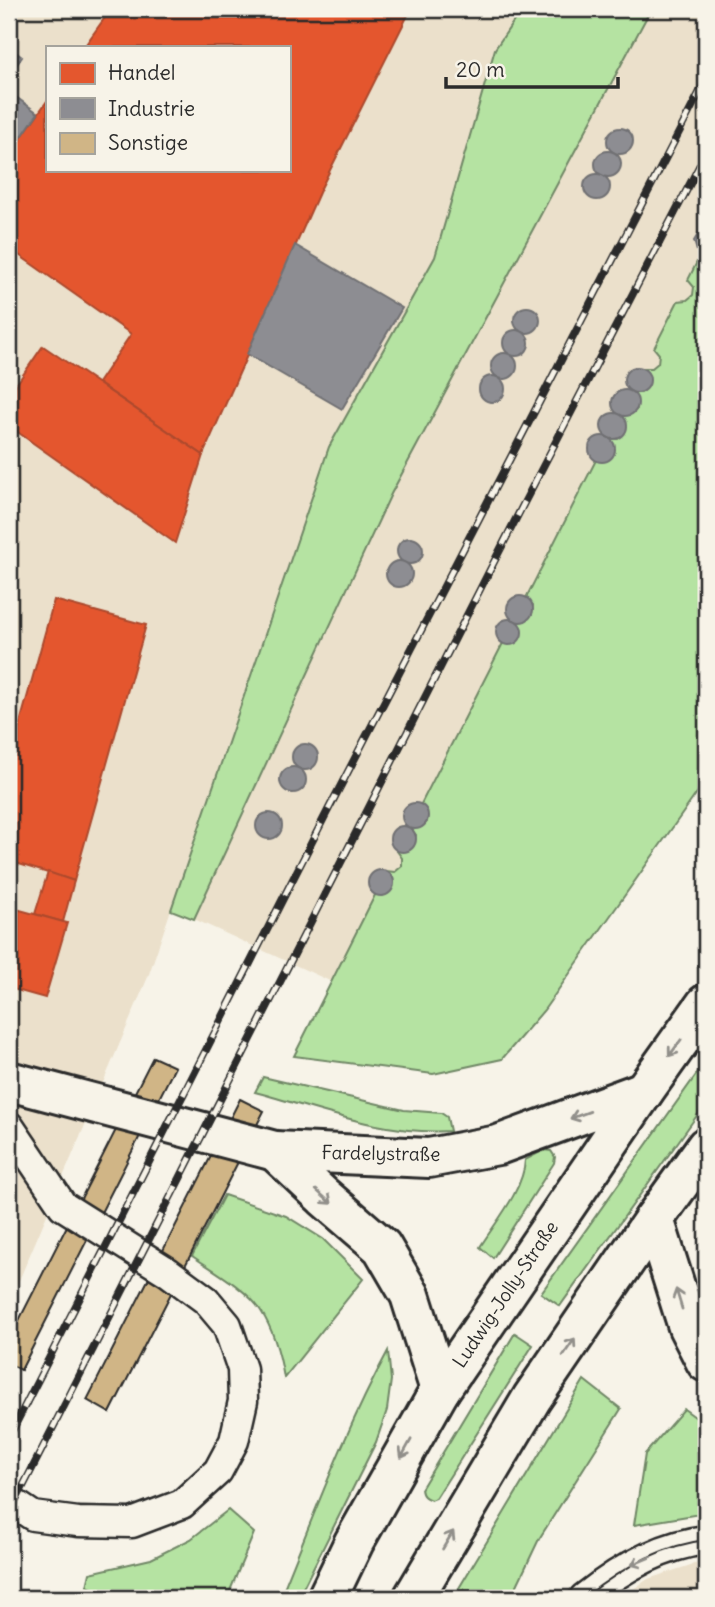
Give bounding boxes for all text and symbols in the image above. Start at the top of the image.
legend [46,46,290,172]
scale bar [446,46,617,90]
text: 20 m [456,56,505,83]
text: Handel [108,59,176,86]
text: Industrie [108,95,195,122]
text: Sonstige [108,129,188,156]
one-way arrow [668,1038,682,1057]
one-way arrow [570,1109,592,1122]
street label: Fardelystraße [321,1140,441,1166]
one-way arrow [315,1189,333,1205]
street label: Ludwig-Jolly-Straße [447,1216,563,1372]
one-way arrow [671,1289,684,1311]
one-way arrow [561,1338,576,1357]
one-way arrow [399,1438,412,1459]
one-way arrow [441,1530,455,1550]
one-way arrow [631,1555,653,1568]

